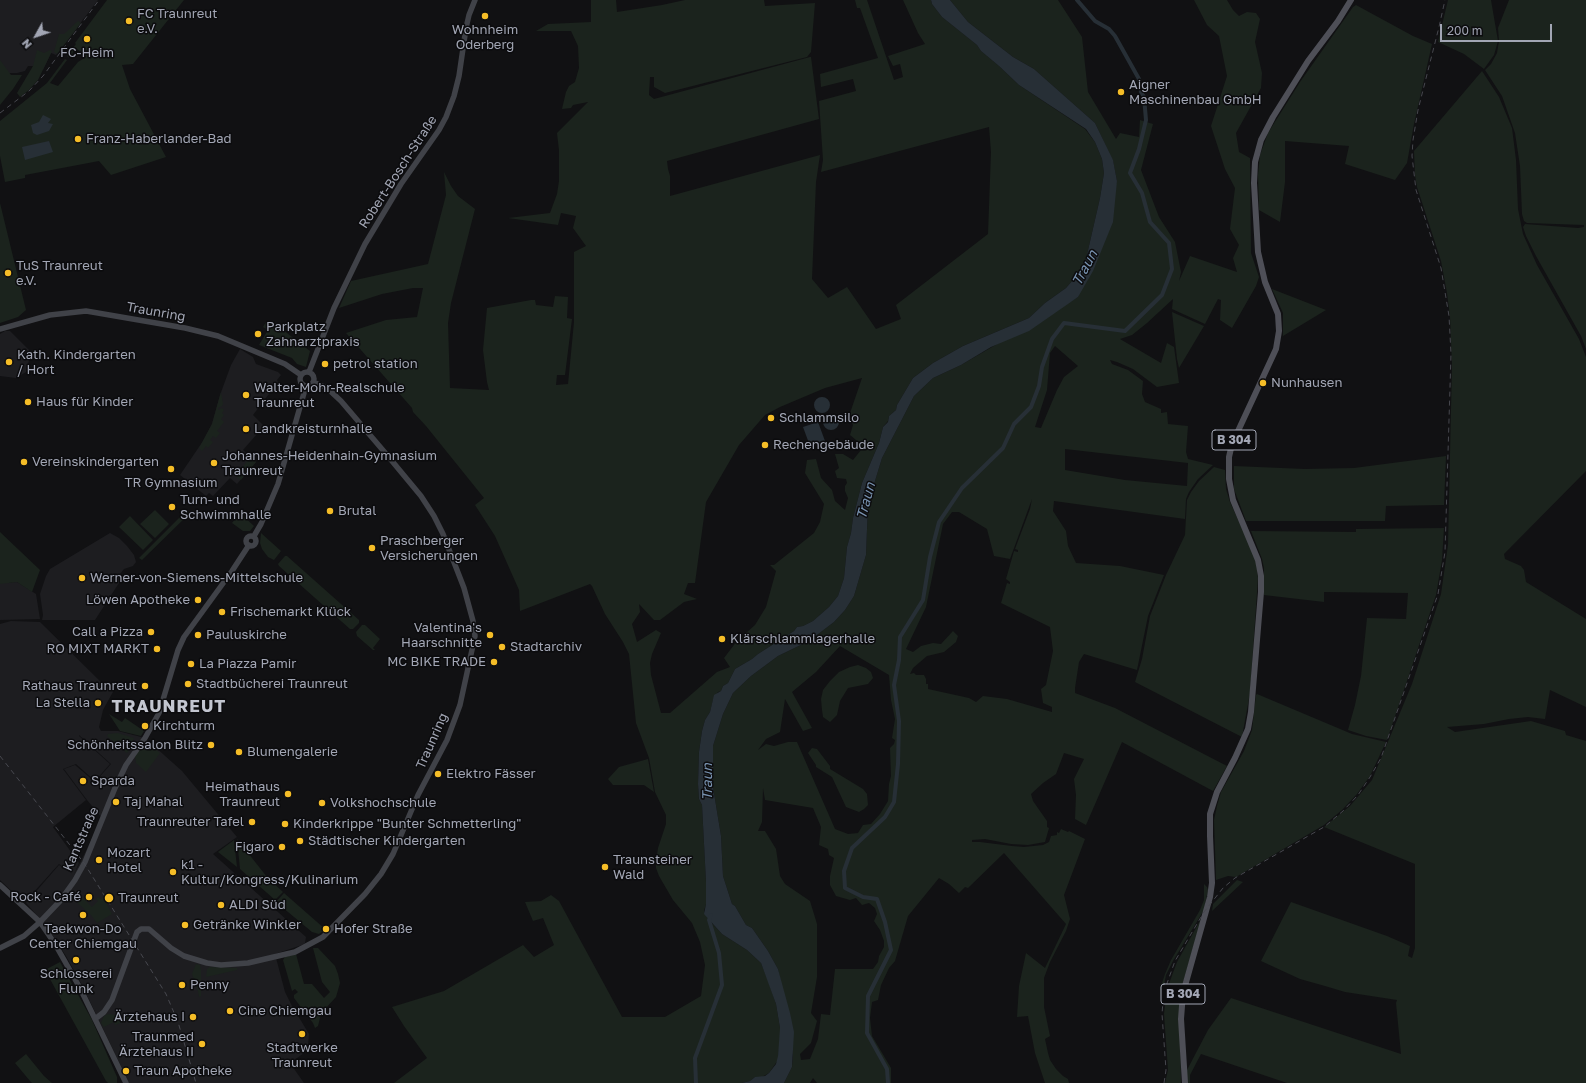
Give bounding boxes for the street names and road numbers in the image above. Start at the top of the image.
street label: Robert-Bosch-Straße [356,113,440,231]
street label: Traunring [125,299,187,325]
road number: B 304 [1212,430,1256,450]
street label: Traunring [413,711,451,771]
street label: Kantstraße [60,804,102,874]
road number: B 304 [1161,984,1205,1004]

